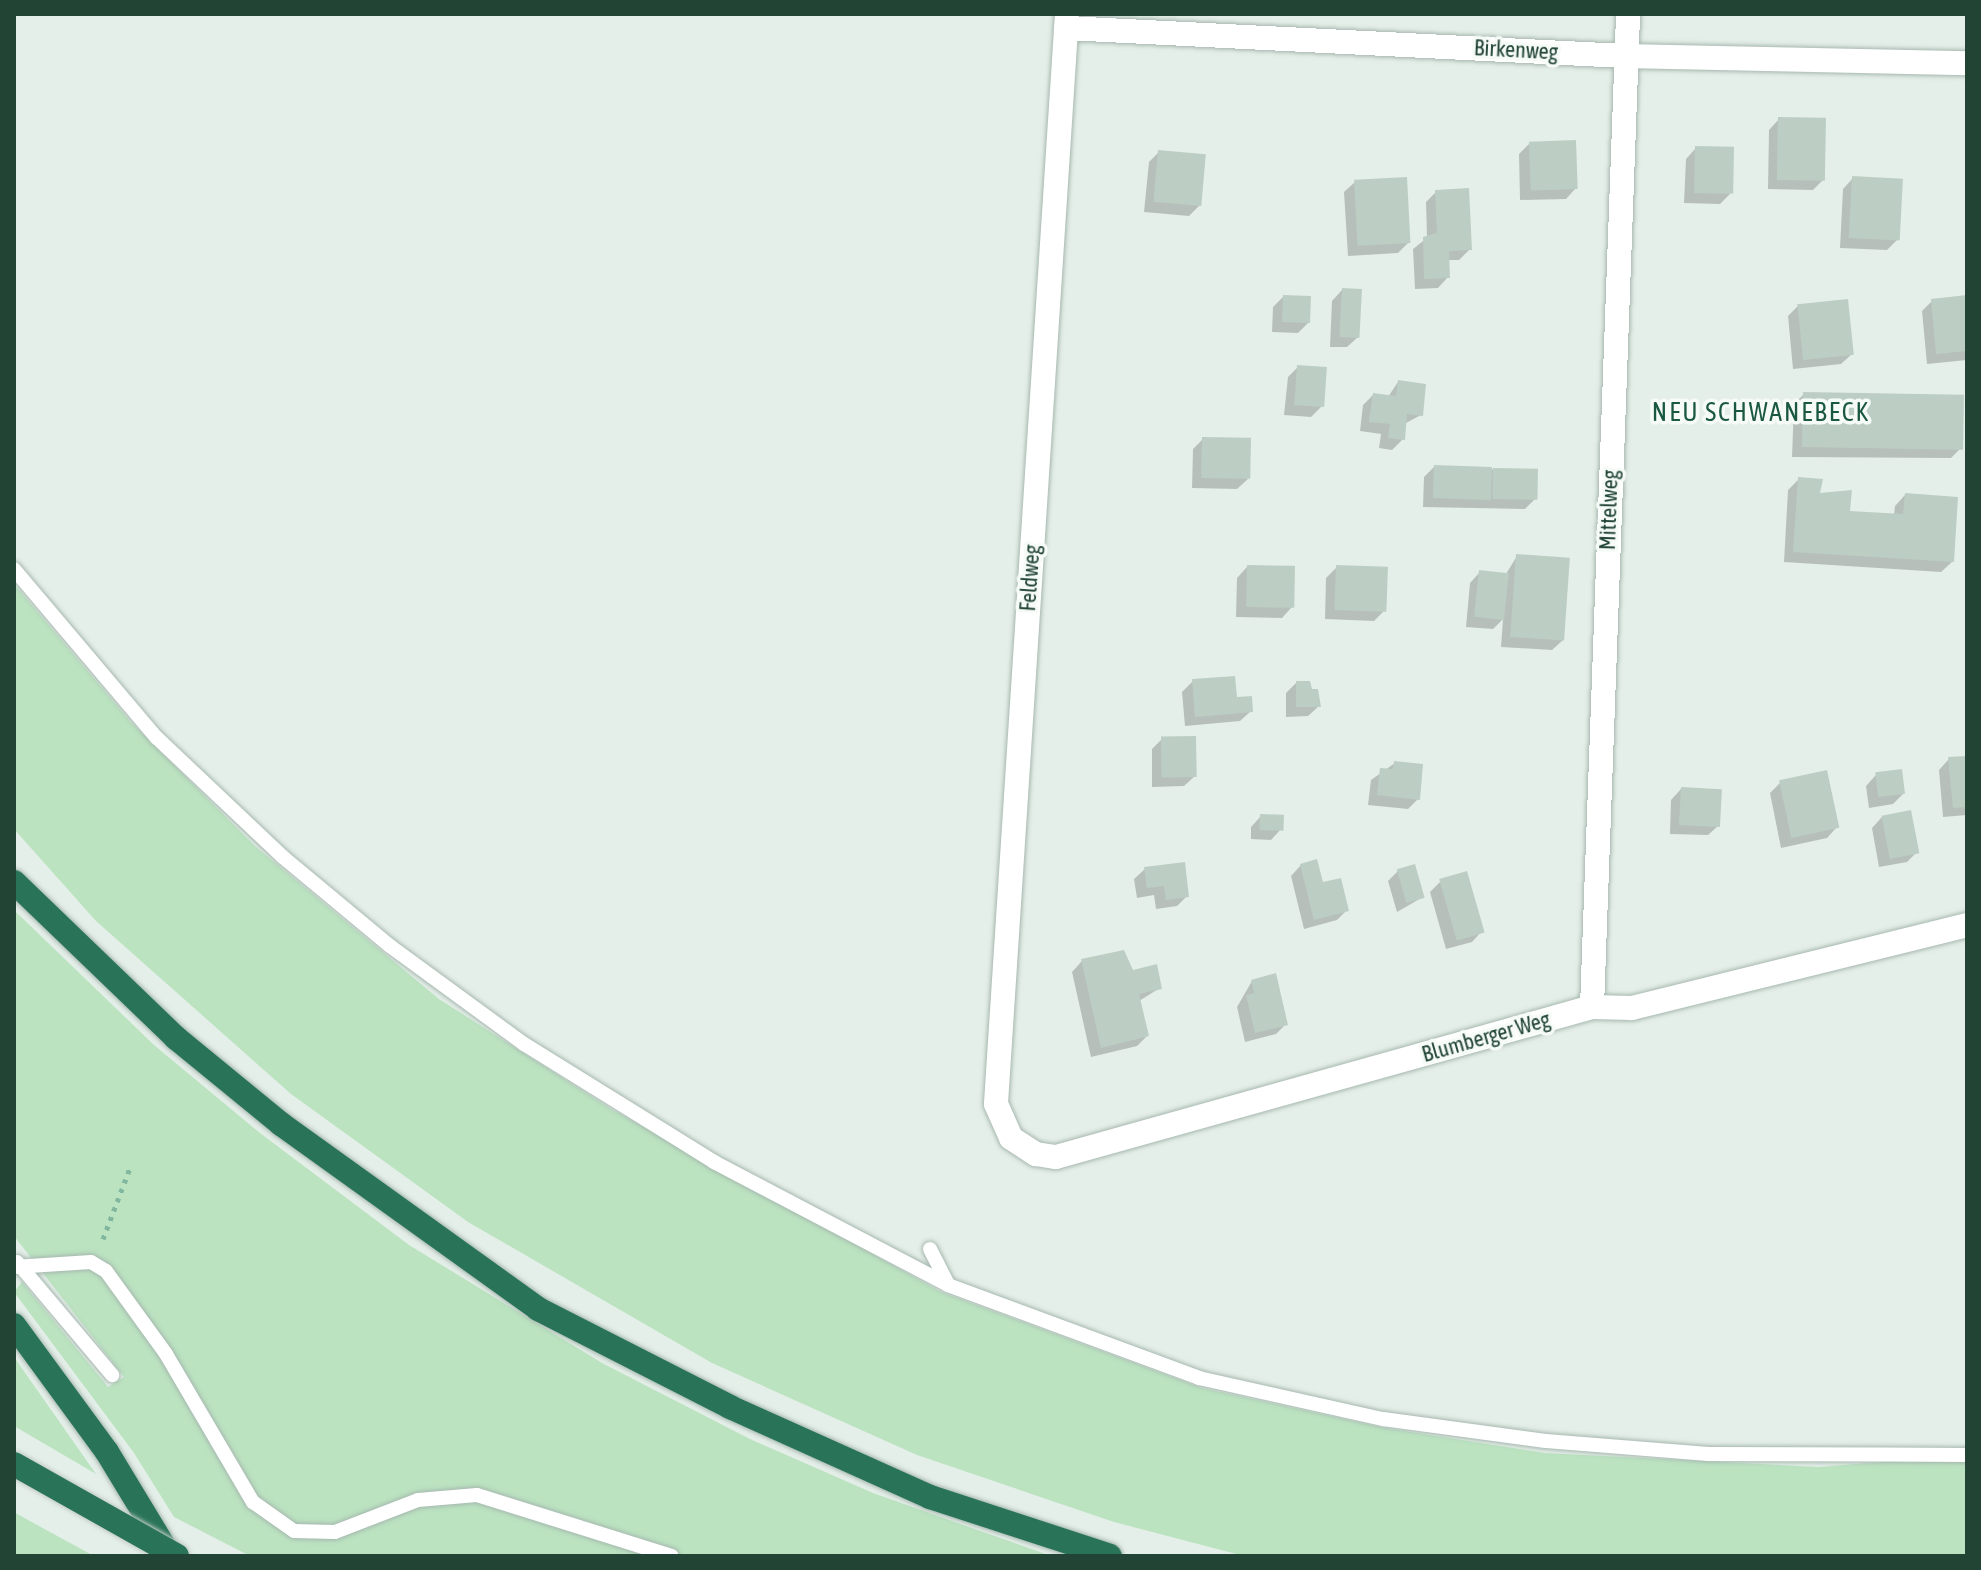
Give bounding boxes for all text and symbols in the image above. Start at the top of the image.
street label: Birkenweg [1473,35,1559,65]
district label: NEU SCHWANEBECK [1652,397,1870,429]
street label: Mittelweg [1594,469,1624,551]
street label: Feldweg [1015,544,1045,612]
street label: Blumberger Weg [1419,1006,1553,1068]

